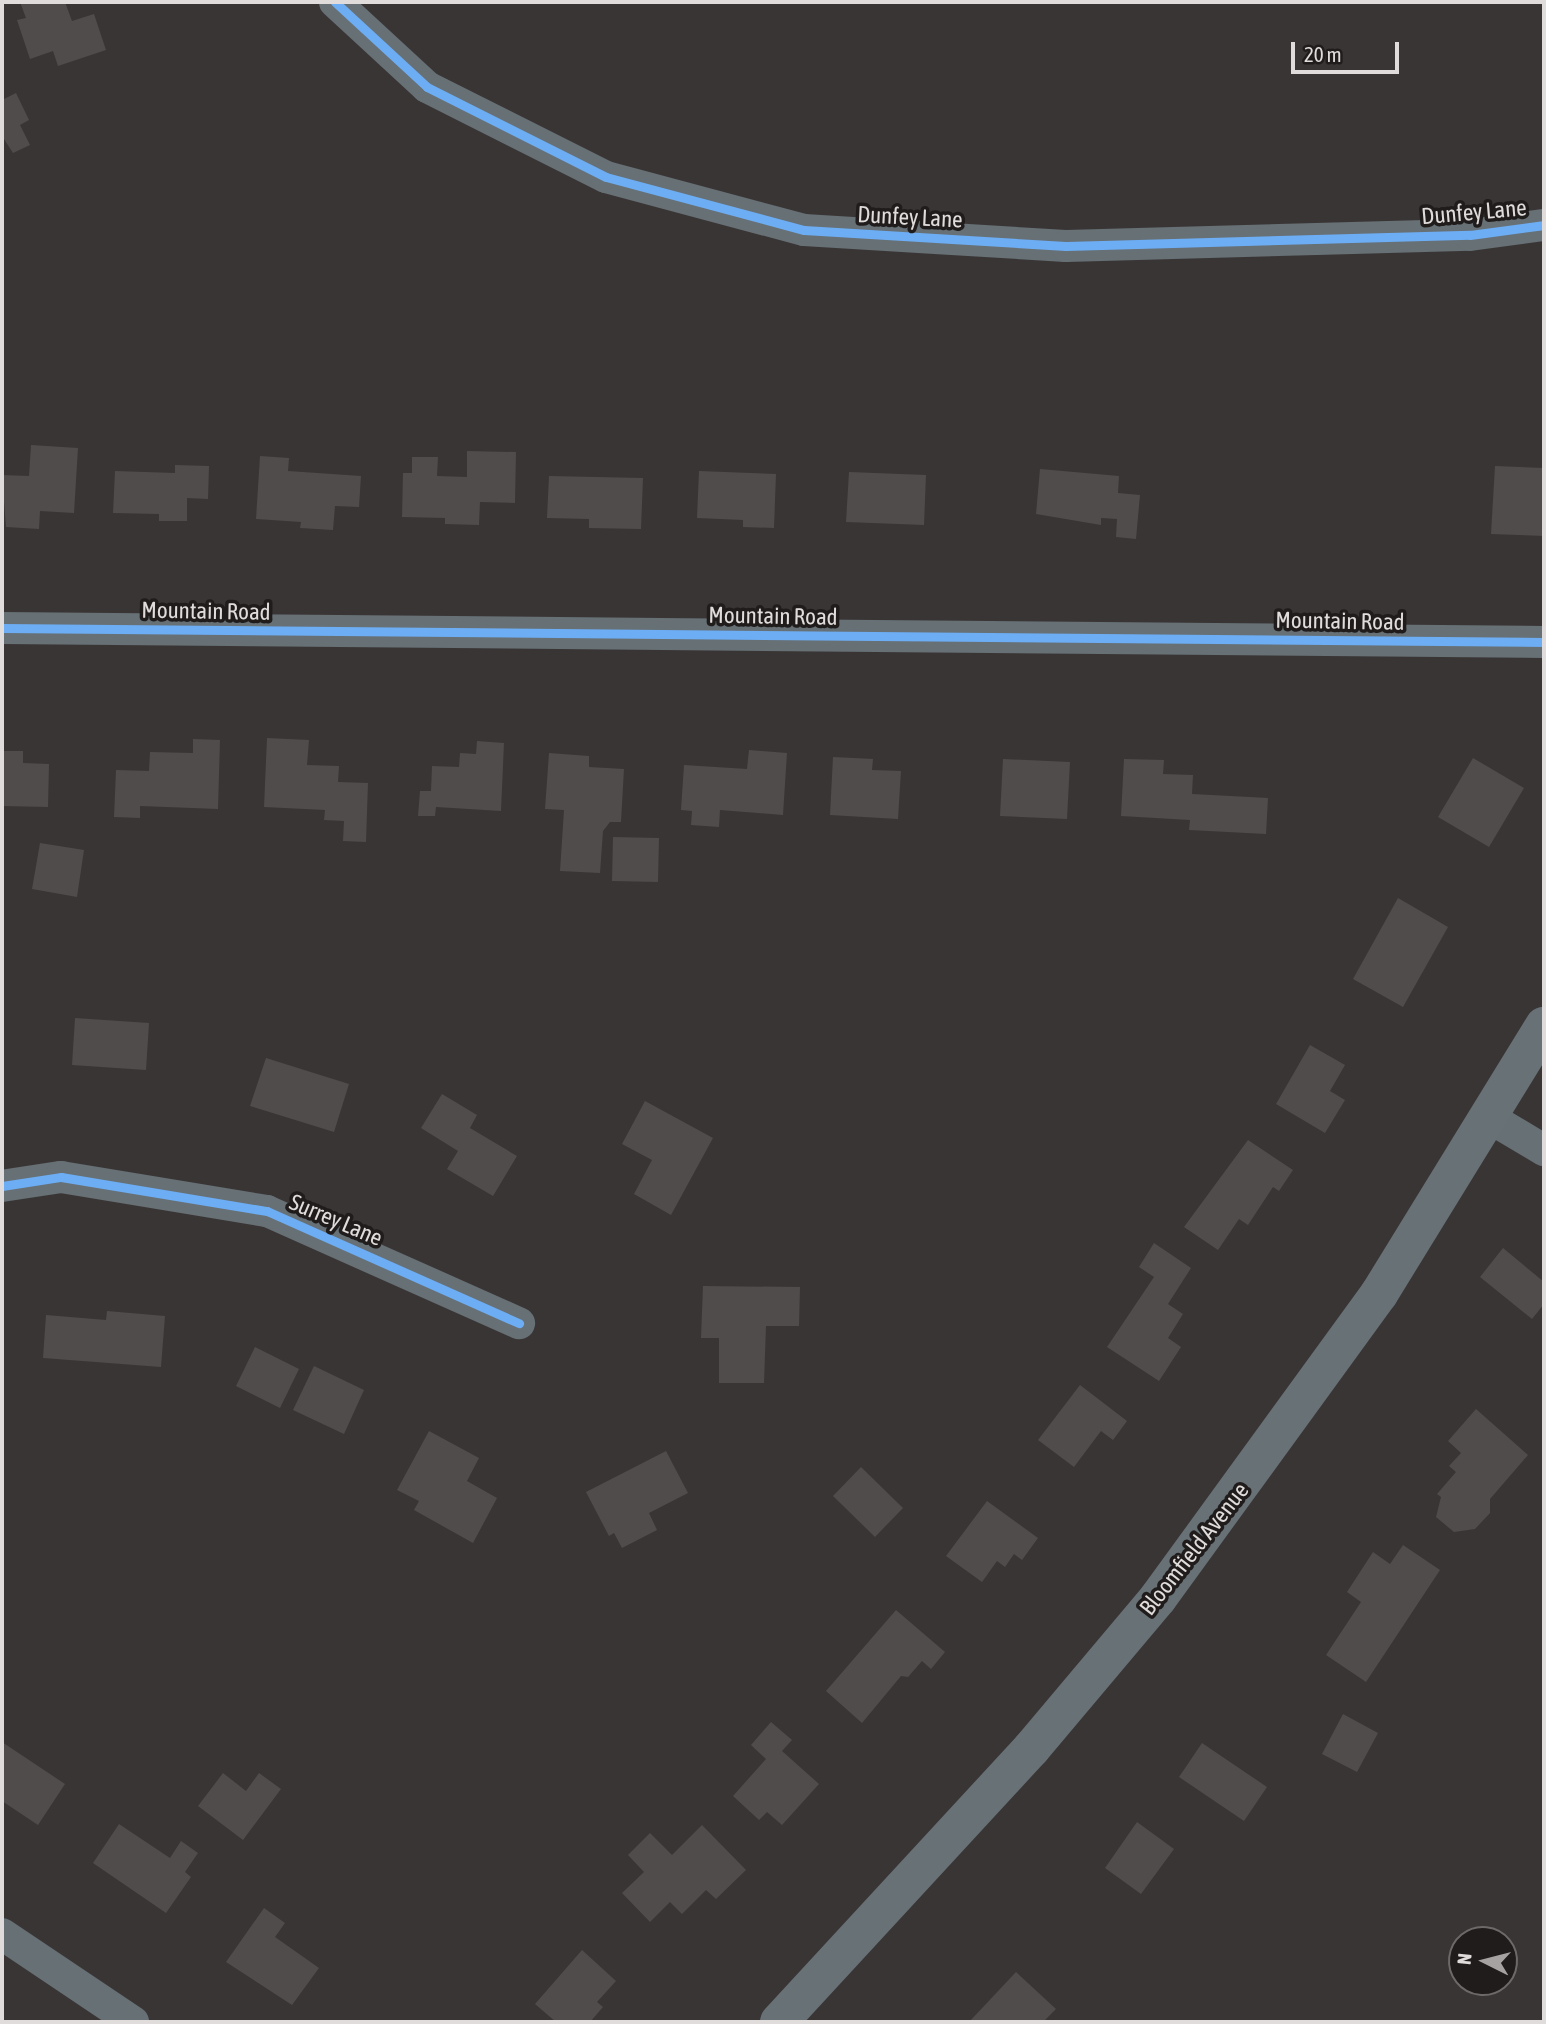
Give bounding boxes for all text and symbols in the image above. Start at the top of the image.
scale bar [1294,28,1402,72]
text: 20 m [1304,42,1342,66]
street label: Dunfey Lane [1420,194,1528,230]
street label: Dunfey Lane [857,200,963,234]
street label: Mountain Road [141,596,271,626]
street label: Mountain Road [708,601,838,631]
street label: Mountain Road [1275,606,1405,636]
street label: Surrey Lane [285,1188,387,1252]
street label: Bloomfield Avenue [1134,1477,1254,1621]
north arrow [1448,1926,1518,1996]
text: N [1453,1952,1476,1966]

